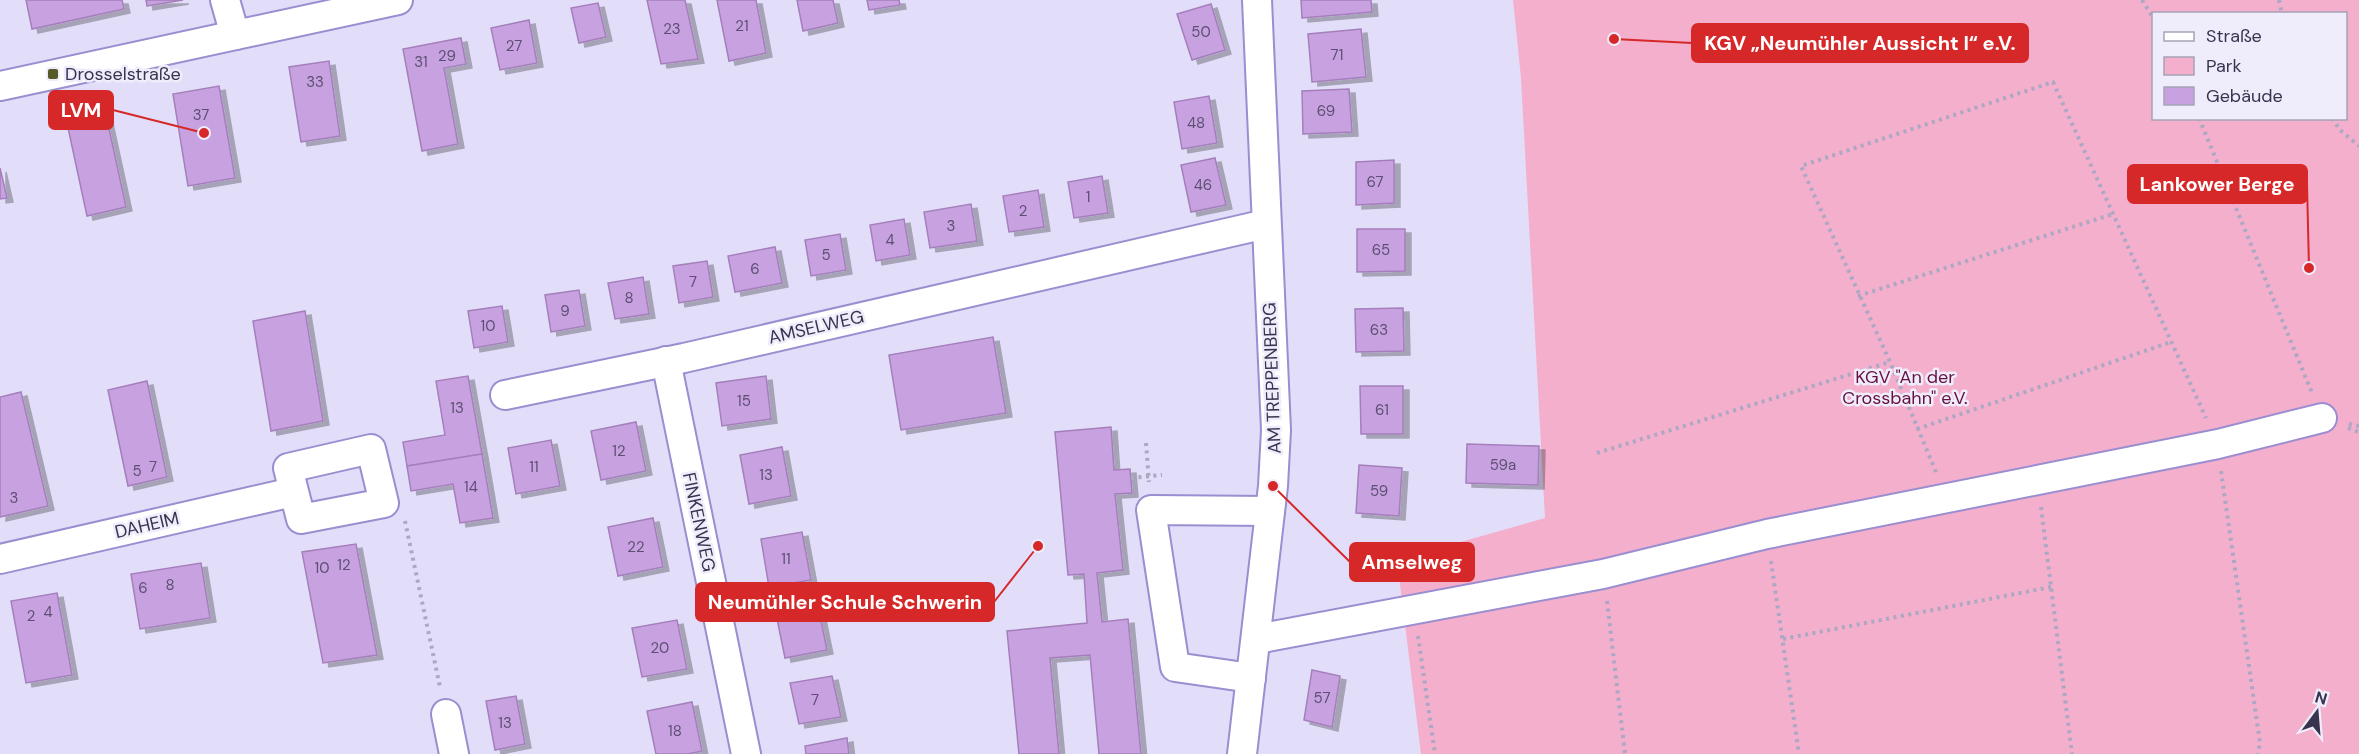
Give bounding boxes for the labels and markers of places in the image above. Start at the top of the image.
callout: KGV „Neumühler Aussicht I“ e.V. [1692,24,2028,62]
place label: Drosselstraße [65,62,181,86]
marker: Drosselstraße [46,67,60,81]
callout: LVM [49,91,113,129]
callout: Lankower Berge [2128,165,2307,203]
callout: Amselweg [1350,543,1474,581]
callout: Neumühler Schule Schwerin [696,583,994,621]

